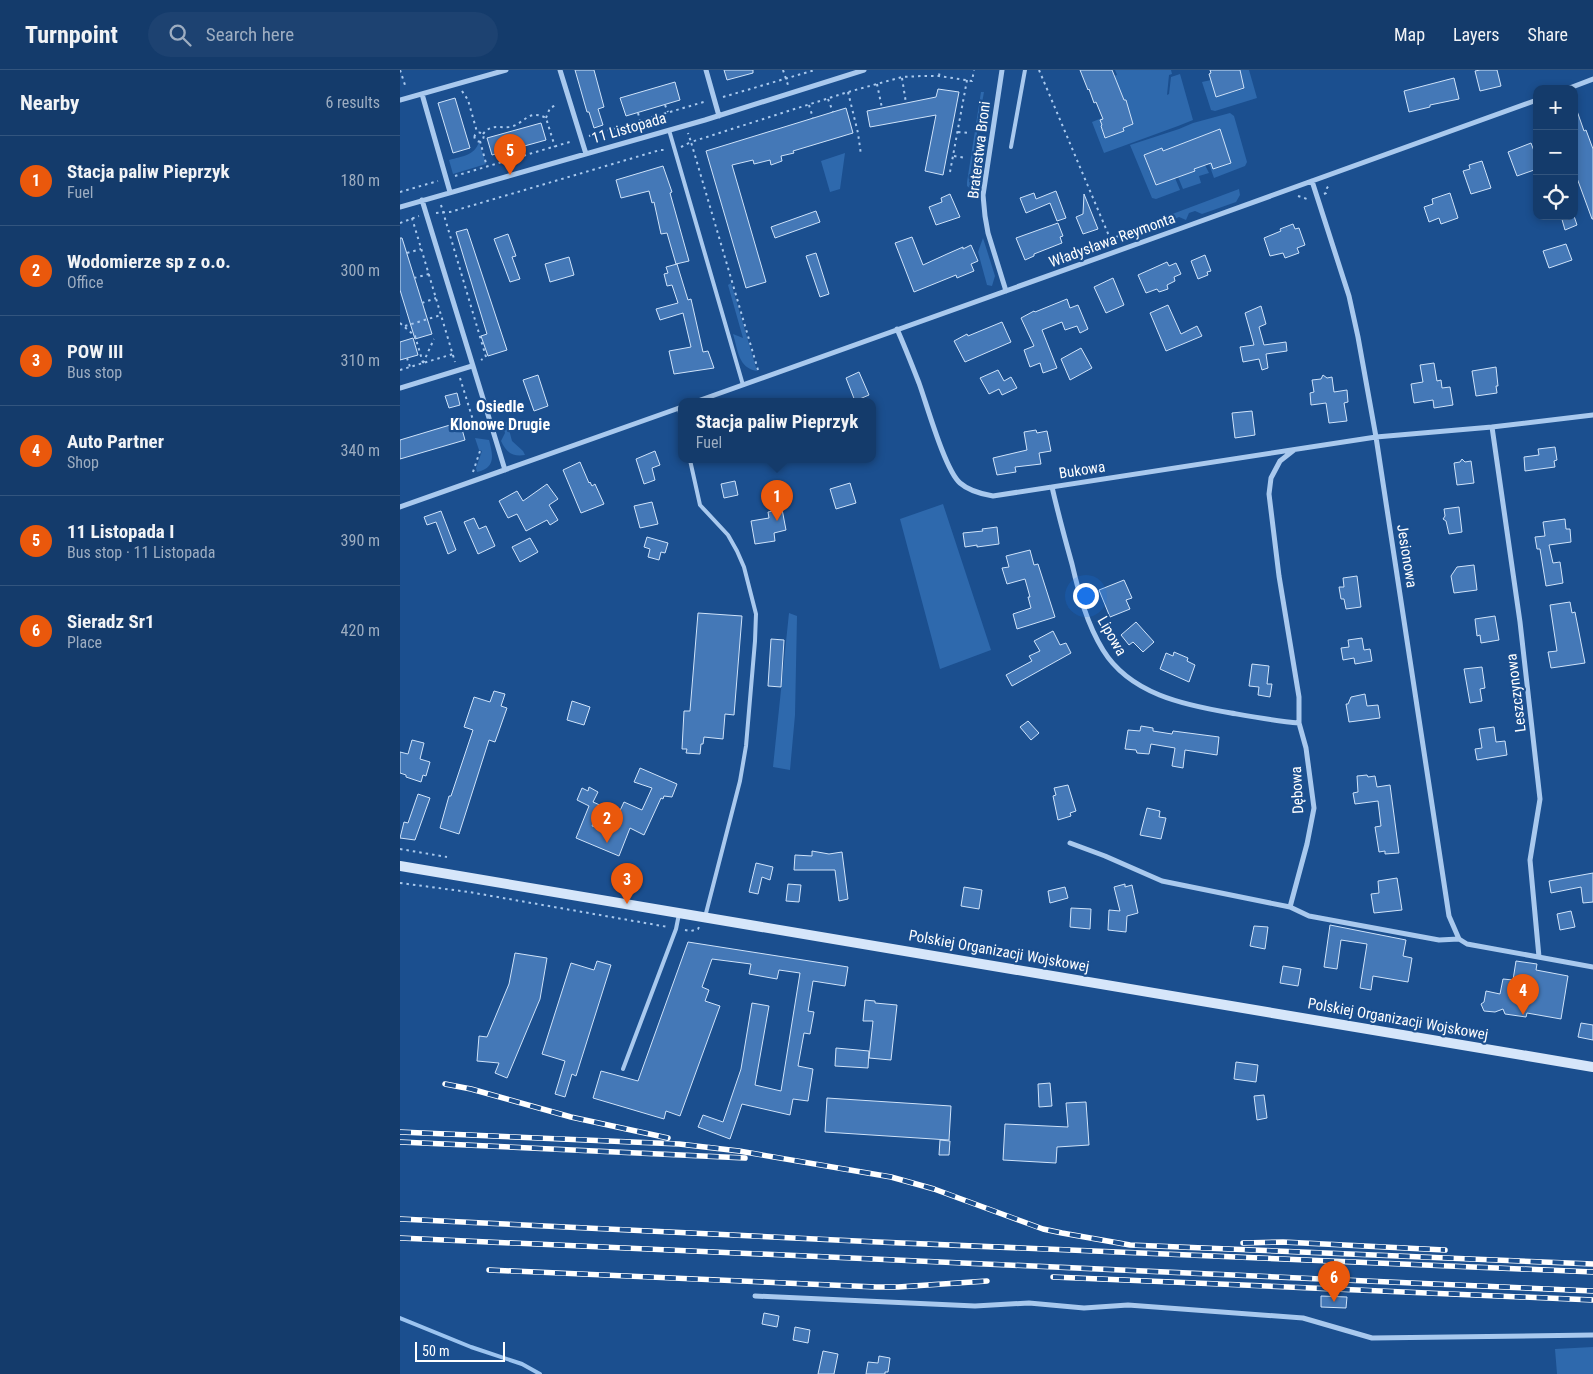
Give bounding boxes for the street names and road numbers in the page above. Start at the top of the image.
street label: Braterstwa Broni [964,100,994,200]
street label: 11 Listopada [590,109,668,147]
street label: Władysława Reymonta [1046,209,1178,271]
street label: Bukowa [1058,457,1106,483]
street label: Jesionowa [1393,523,1421,589]
street label: Lipowa [1094,613,1130,659]
street label: Leszczynowa [1502,653,1530,733]
street label: Dębowa [1287,766,1307,814]
street label: Polskiej Organizacji Wojskowej [907,926,1091,976]
street label: Polskiej Organizacji Wojskowej [1306,994,1490,1044]

